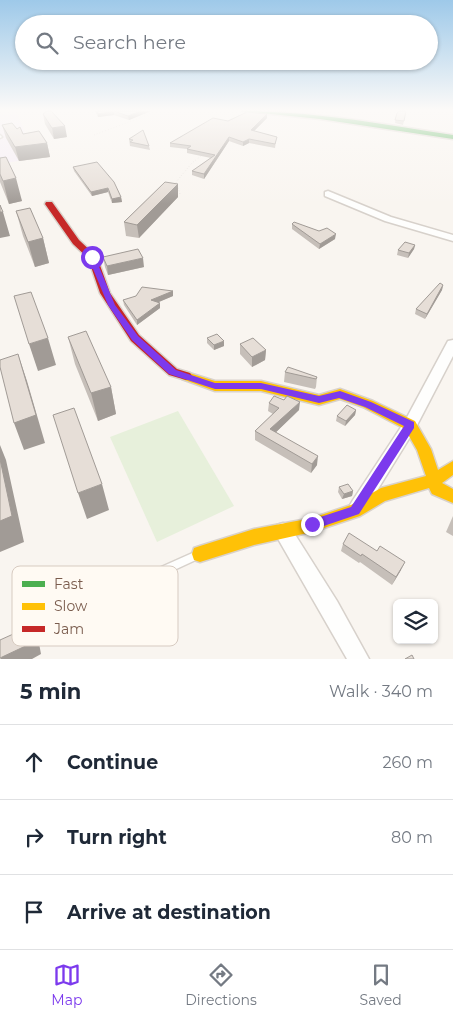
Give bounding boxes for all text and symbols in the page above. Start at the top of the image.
search box [15,15,438,70]
icon: search [33,29,61,57]
text: Search here [73,31,186,54]
route start [81,246,104,269]
route end [301,513,324,536]
legend [12,566,178,646]
text: Fast [54,575,84,593]
text: Slow [54,597,88,615]
map controls [393,599,438,644]
button: layers [393,599,438,644]
text: Jam [53,620,84,638]
text: 5 min [20,679,81,704]
text: Walk · 340 m [329,682,433,701]
icon: ahead [20,748,48,776]
text: Continue [67,751,158,774]
text: 260 m [382,753,433,772]
icon: right [20,823,48,851]
text: Turn right [67,826,167,849]
text: 80 m [391,828,433,847]
icon: arrive [20,898,48,926]
text: Arrive at destination [67,901,271,924]
tab: Map [51,961,82,1009]
tab: Directions [185,961,257,1009]
tab: Saved [360,961,402,1009]

